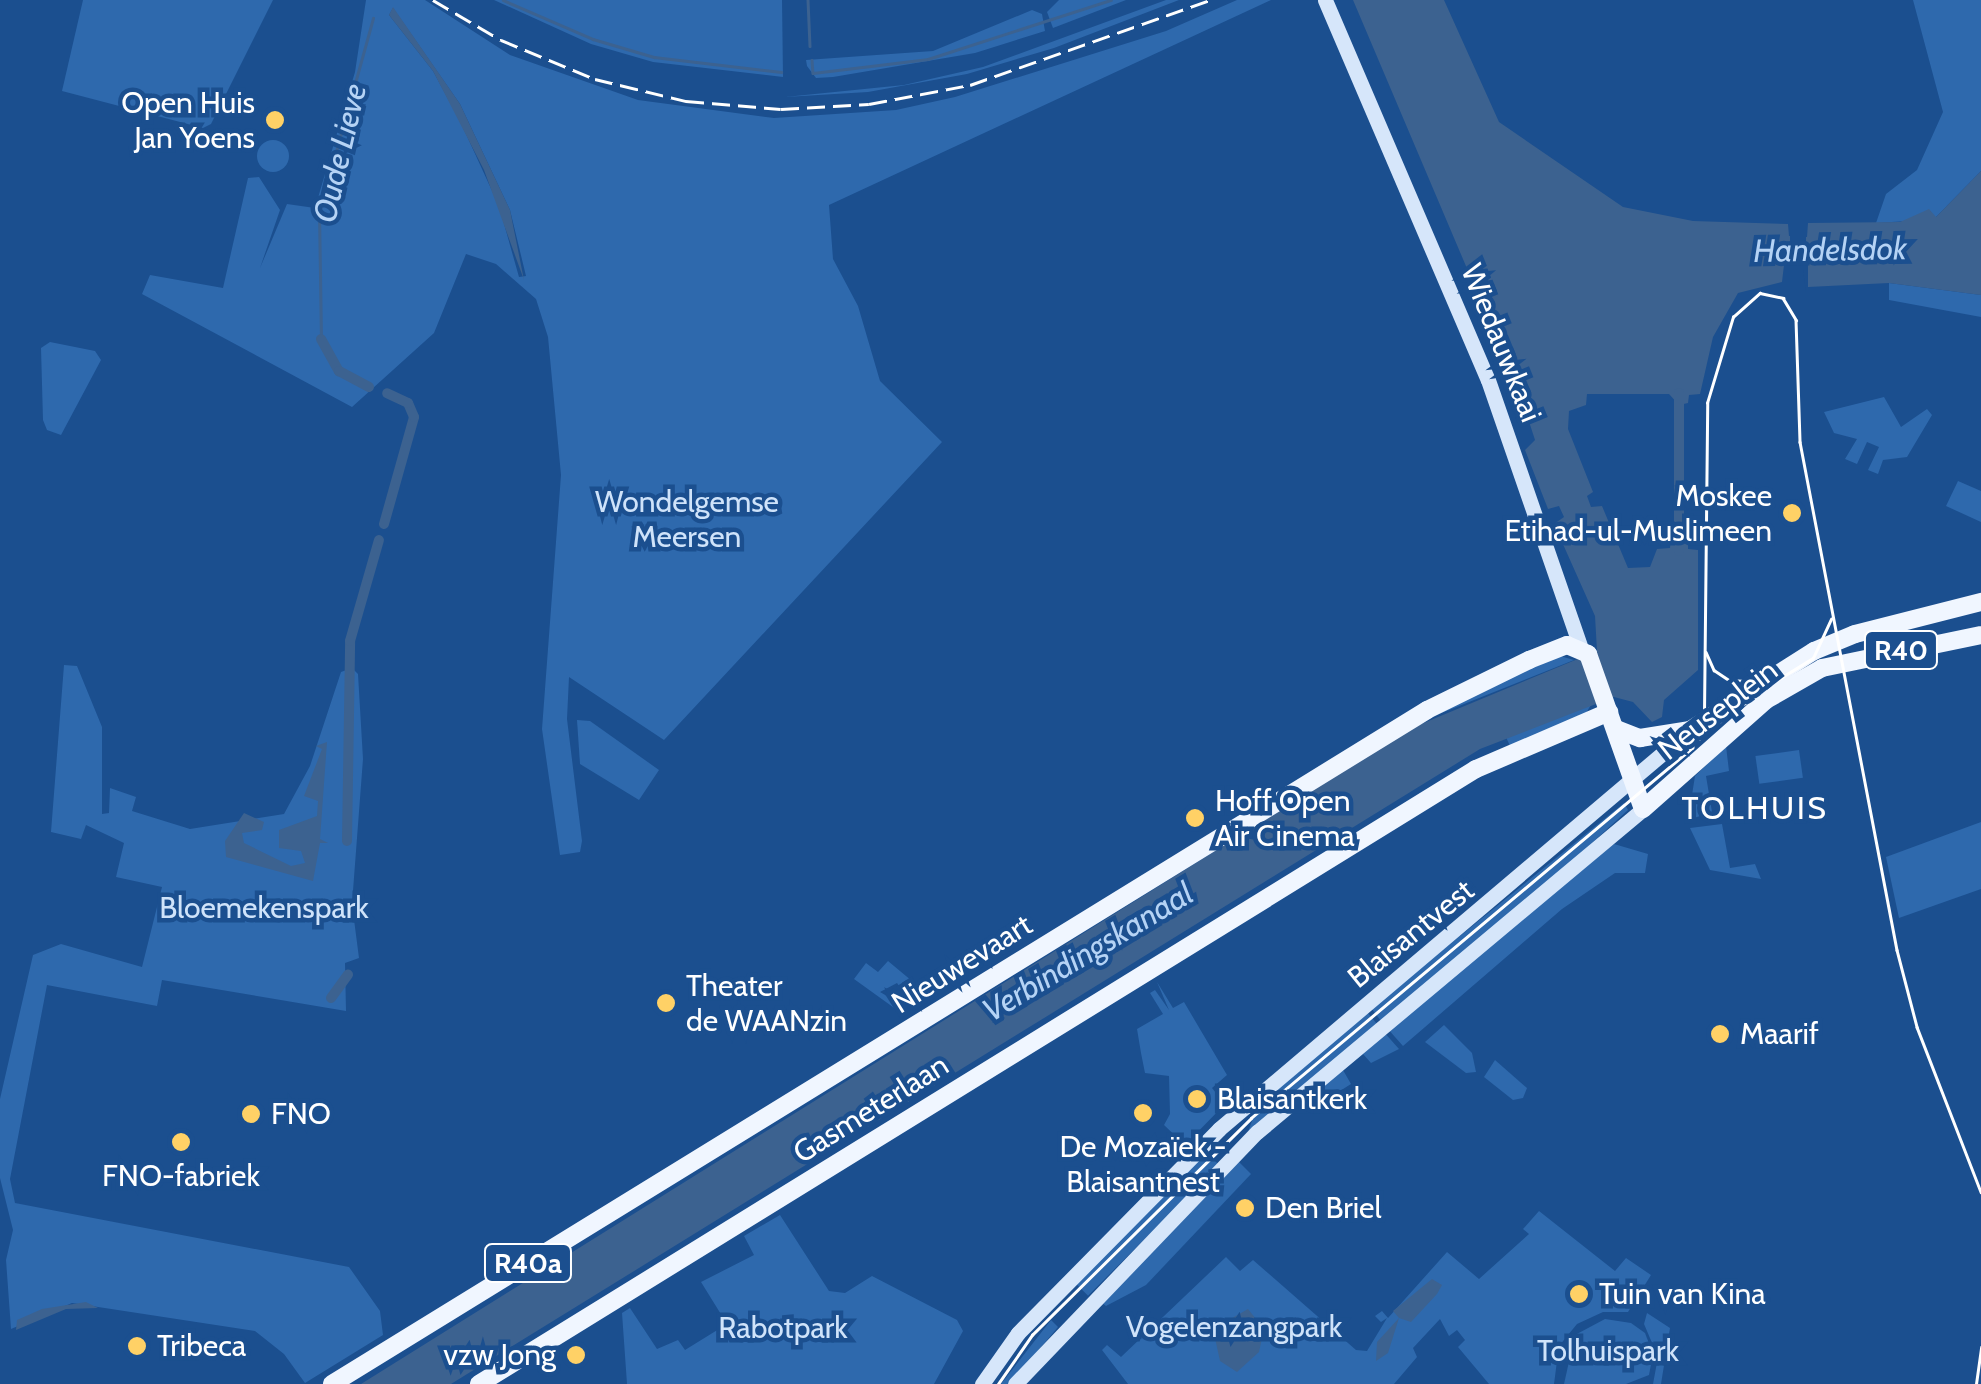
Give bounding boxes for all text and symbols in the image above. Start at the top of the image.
water label: Oude Lieve [305,80,375,226]
place label: Open Huis Jan Yoens [121,85,255,156]
marker: Open Huis Jan Yoens [264,109,286,131]
water label: Handelsdok [1753,229,1907,271]
street label: Wiedauwkaai [1453,259,1549,427]
place label: Moskee Etihad-ul-Muslimeen [1504,478,1772,548]
park label: Wondelgemse Meersen [595,484,779,554]
marker: Moskee Etihad-ul-Muslimeen [1781,502,1803,524]
road number: R40 [1864,627,1938,673]
street label: Neuseplein [1651,652,1785,768]
place label: Hoff Open Air Cinema [1215,783,1355,854]
district label: TOLHUIS [1681,789,1829,827]
marker: Hoff Open Air Cinema [1184,807,1206,829]
street label: Blaisantvest [1341,872,1481,996]
water label: Verbindingskanaal [976,874,1200,1030]
park label: Bloemekenspark [159,890,369,926]
street label: Nieuwevaart [885,907,1039,1021]
place label: Theater de WAANzin [686,968,847,1038]
marker: Theater de WAANzin [655,992,677,1014]
place label: Maarif [1740,1016,1819,1052]
marker: Maarif [1709,1023,1731,1045]
street label: Gasmeterlaan [787,1047,955,1171]
place label: Blaisantkerk [1217,1081,1367,1117]
marker: Blaisantkerk [1186,1088,1208,1110]
place label: FNO [271,1096,331,1132]
marker: De Mozaïek - Blaisantnest [1132,1102,1154,1124]
marker: FNO [240,1103,262,1125]
place label: De Mozaïek - Blaisantnest [1059,1129,1227,1200]
marker: FNO-fabriek [170,1131,192,1153]
place label: FNO-fabriek [102,1158,260,1194]
place label: Den Briel [1265,1190,1382,1226]
marker: Den Briel [1234,1197,1256,1219]
road number: R40a [483,1240,573,1286]
place label: Tuin van Kina [1599,1276,1766,1312]
marker: Tuin van Kina [1568,1283,1590,1305]
park label: Vogelenzangpark [1126,1309,1342,1345]
park label: Rabotpark [718,1310,848,1346]
place label: Tribeca [157,1328,246,1364]
park label: Tolhuispark [1537,1333,1679,1369]
marker: Tribeca [126,1335,148,1357]
place label: vzw Jong [443,1337,556,1373]
marker: vzw Jong [565,1344,587,1366]

